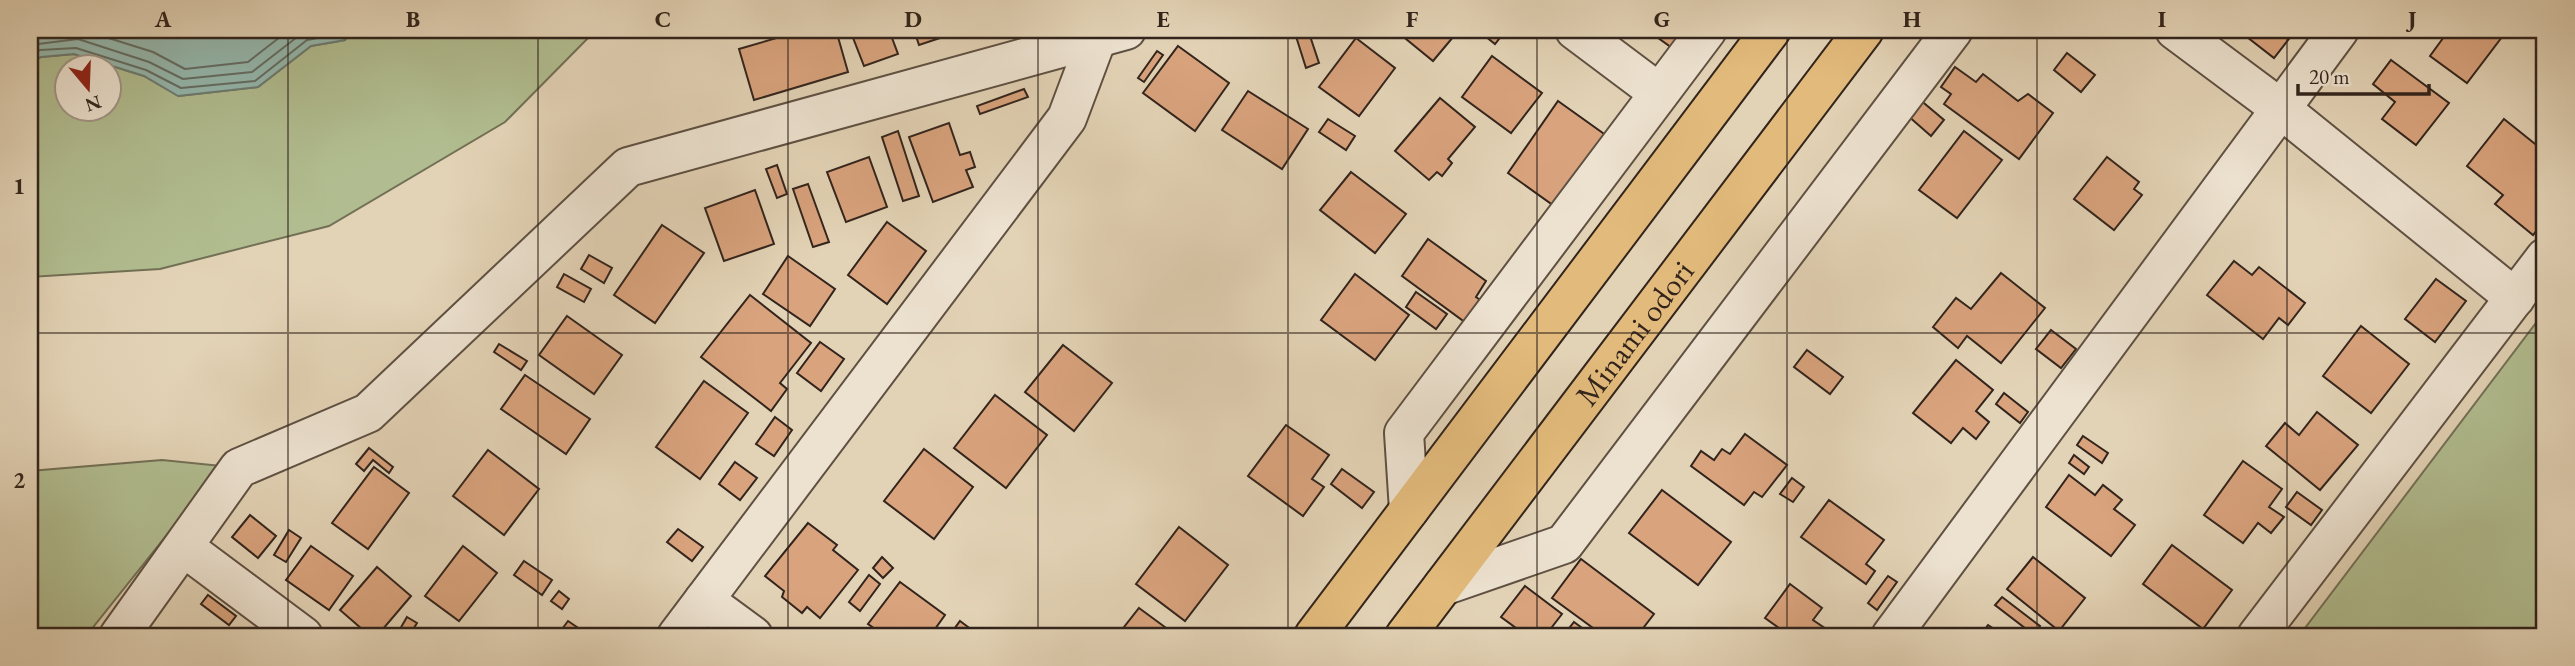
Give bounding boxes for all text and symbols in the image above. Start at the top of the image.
text: A [154,4,172,34]
text: B [406,4,420,34]
text: C [655,4,671,34]
text: D [904,4,922,34]
text: E [1156,4,1170,34]
text: F [1406,4,1419,34]
text: G [1654,4,1670,34]
text: H [1903,4,1921,34]
text: I [2158,4,2166,34]
text: J [2406,4,2417,34]
north arrow [52,52,122,122]
scale bar [2298,52,2430,96]
text: 20 m [2309,63,2350,90]
text: N [81,89,105,118]
text: 1 [13,171,25,201]
street label: Minami odori [1566,252,1703,414]
text: 2 [13,465,25,495]

